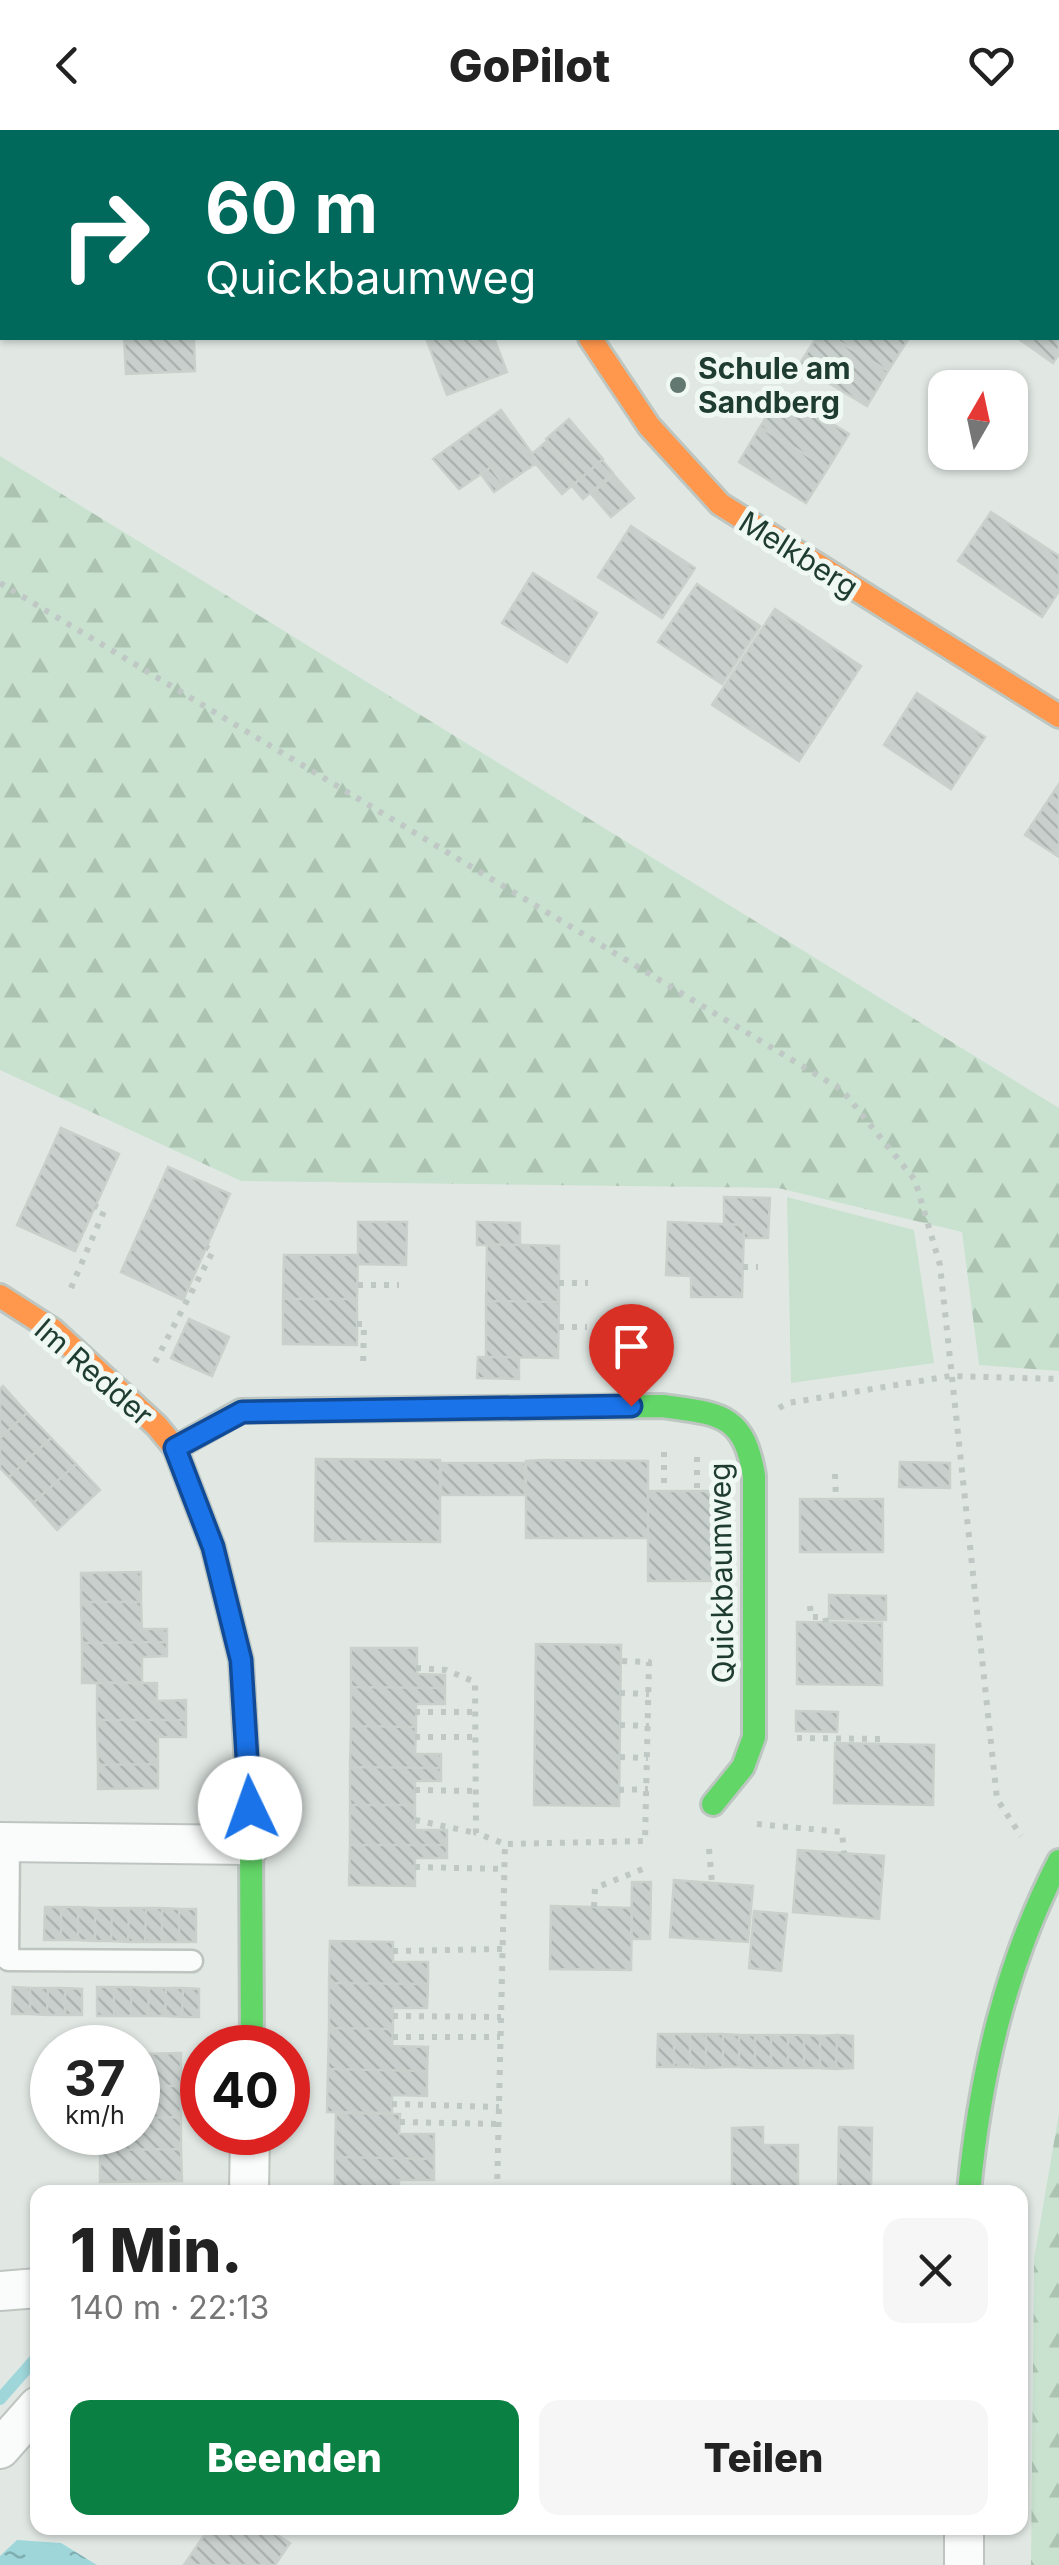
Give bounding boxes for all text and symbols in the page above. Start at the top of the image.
icon: back [40,38,95,93]
text: GoPilot [449,38,610,93]
icon: heart [964,38,1019,93]
text: 60 m [205,165,378,250]
icon: right [40,170,170,300]
text: Quickbaumweg [205,250,536,305]
place label: Schule am Sandberg [698,350,851,420]
north arrow [928,370,1028,470]
map controls [928,370,1028,470]
marker: Schule am Sandberg [667,374,689,396]
street label: Melkberg [733,503,865,605]
pin [589,1304,674,1407]
street label: Im Redder [28,1311,160,1433]
icon: arrive [604,1319,659,1374]
street label: Quickbaumweg [701,1462,741,1684]
position arrow [198,1756,302,1860]
speed limit sign: 40 [180,2025,310,2155]
text: 37 [64,2048,126,2108]
text: km/h [65,2100,125,2130]
text: 1 Min. [70,2214,242,2286]
button: close [883,2218,988,2323]
text: 140 m · 22:13 [70,2288,269,2327]
button: Beenden [70,2400,519,2515]
button: Teilen [539,2400,988,2515]

